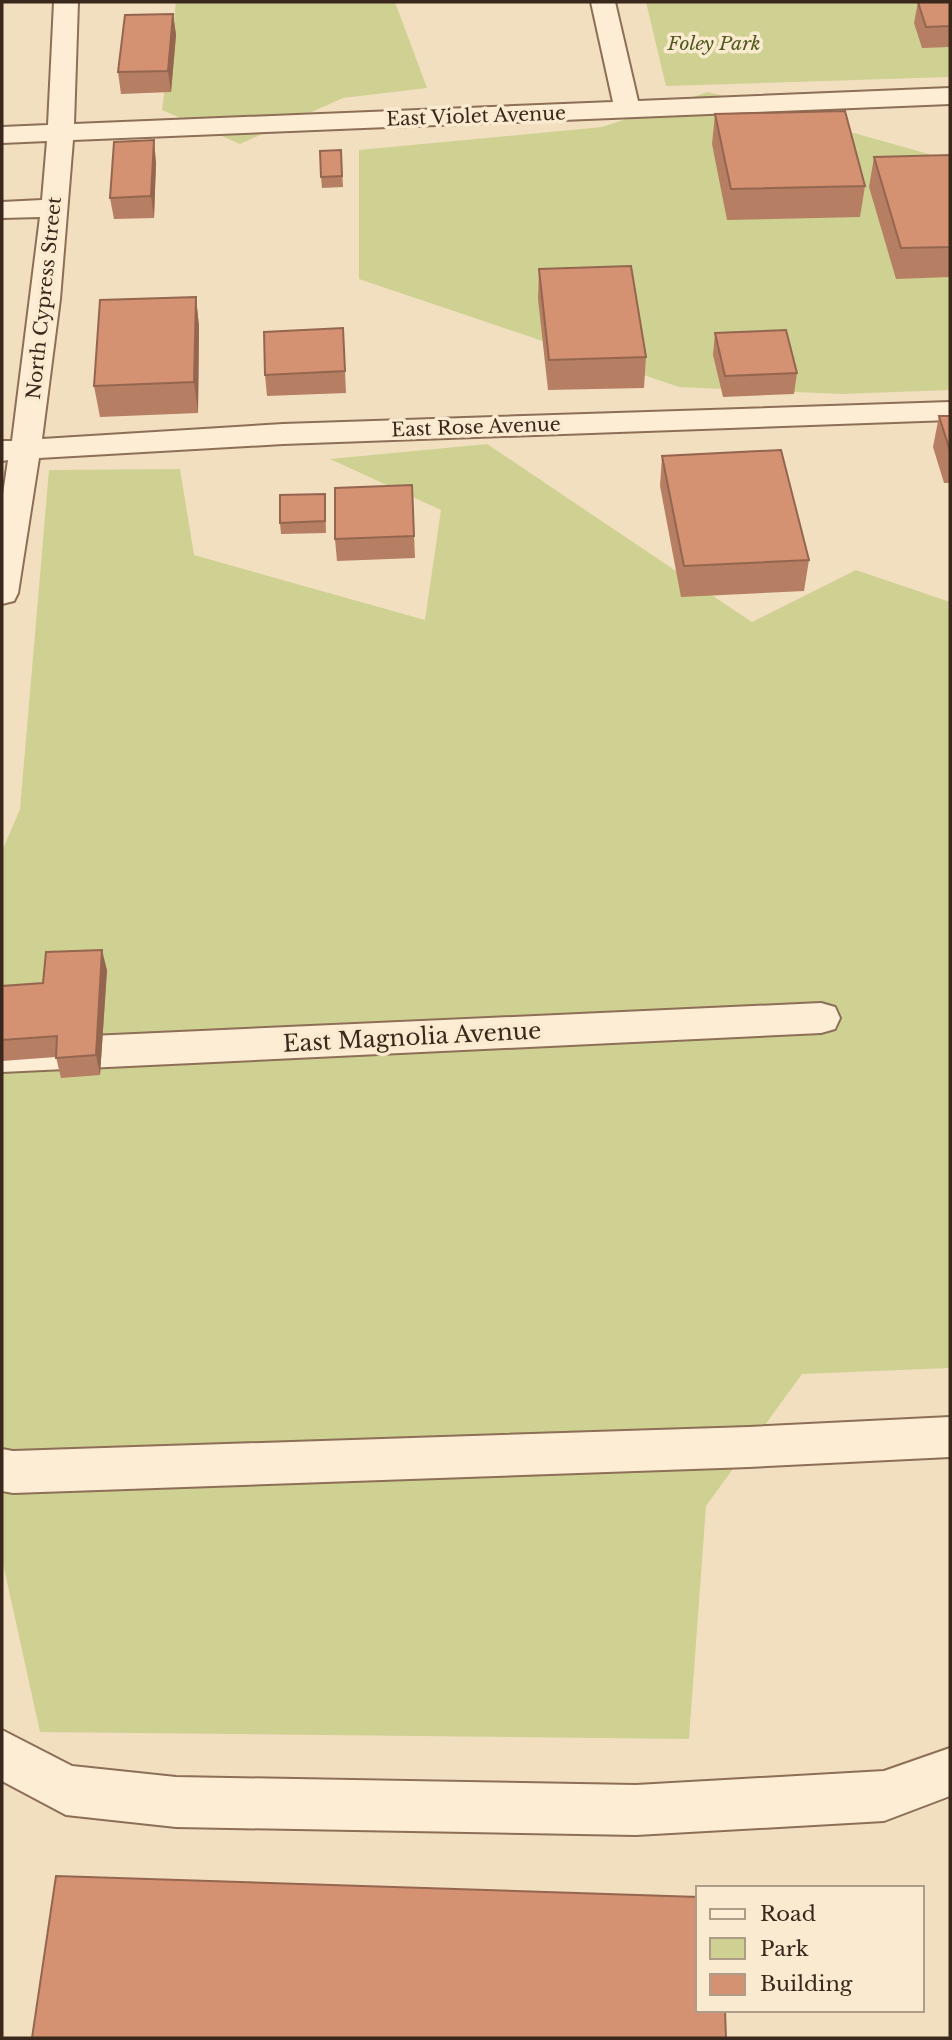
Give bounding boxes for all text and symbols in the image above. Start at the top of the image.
park label: Foley Park [666,32,761,55]
street label: East Violet Avenue [386,101,566,131]
street label: North Cypress Street [22,195,66,400]
street label: East Rose Avenue [391,413,561,441]
street label: East Magnolia Avenue [282,1016,542,1058]
legend [696,1886,924,2012]
text: Road [760,1901,816,1927]
text: Park [760,1936,809,1962]
text: Building [760,1971,853,1997]

